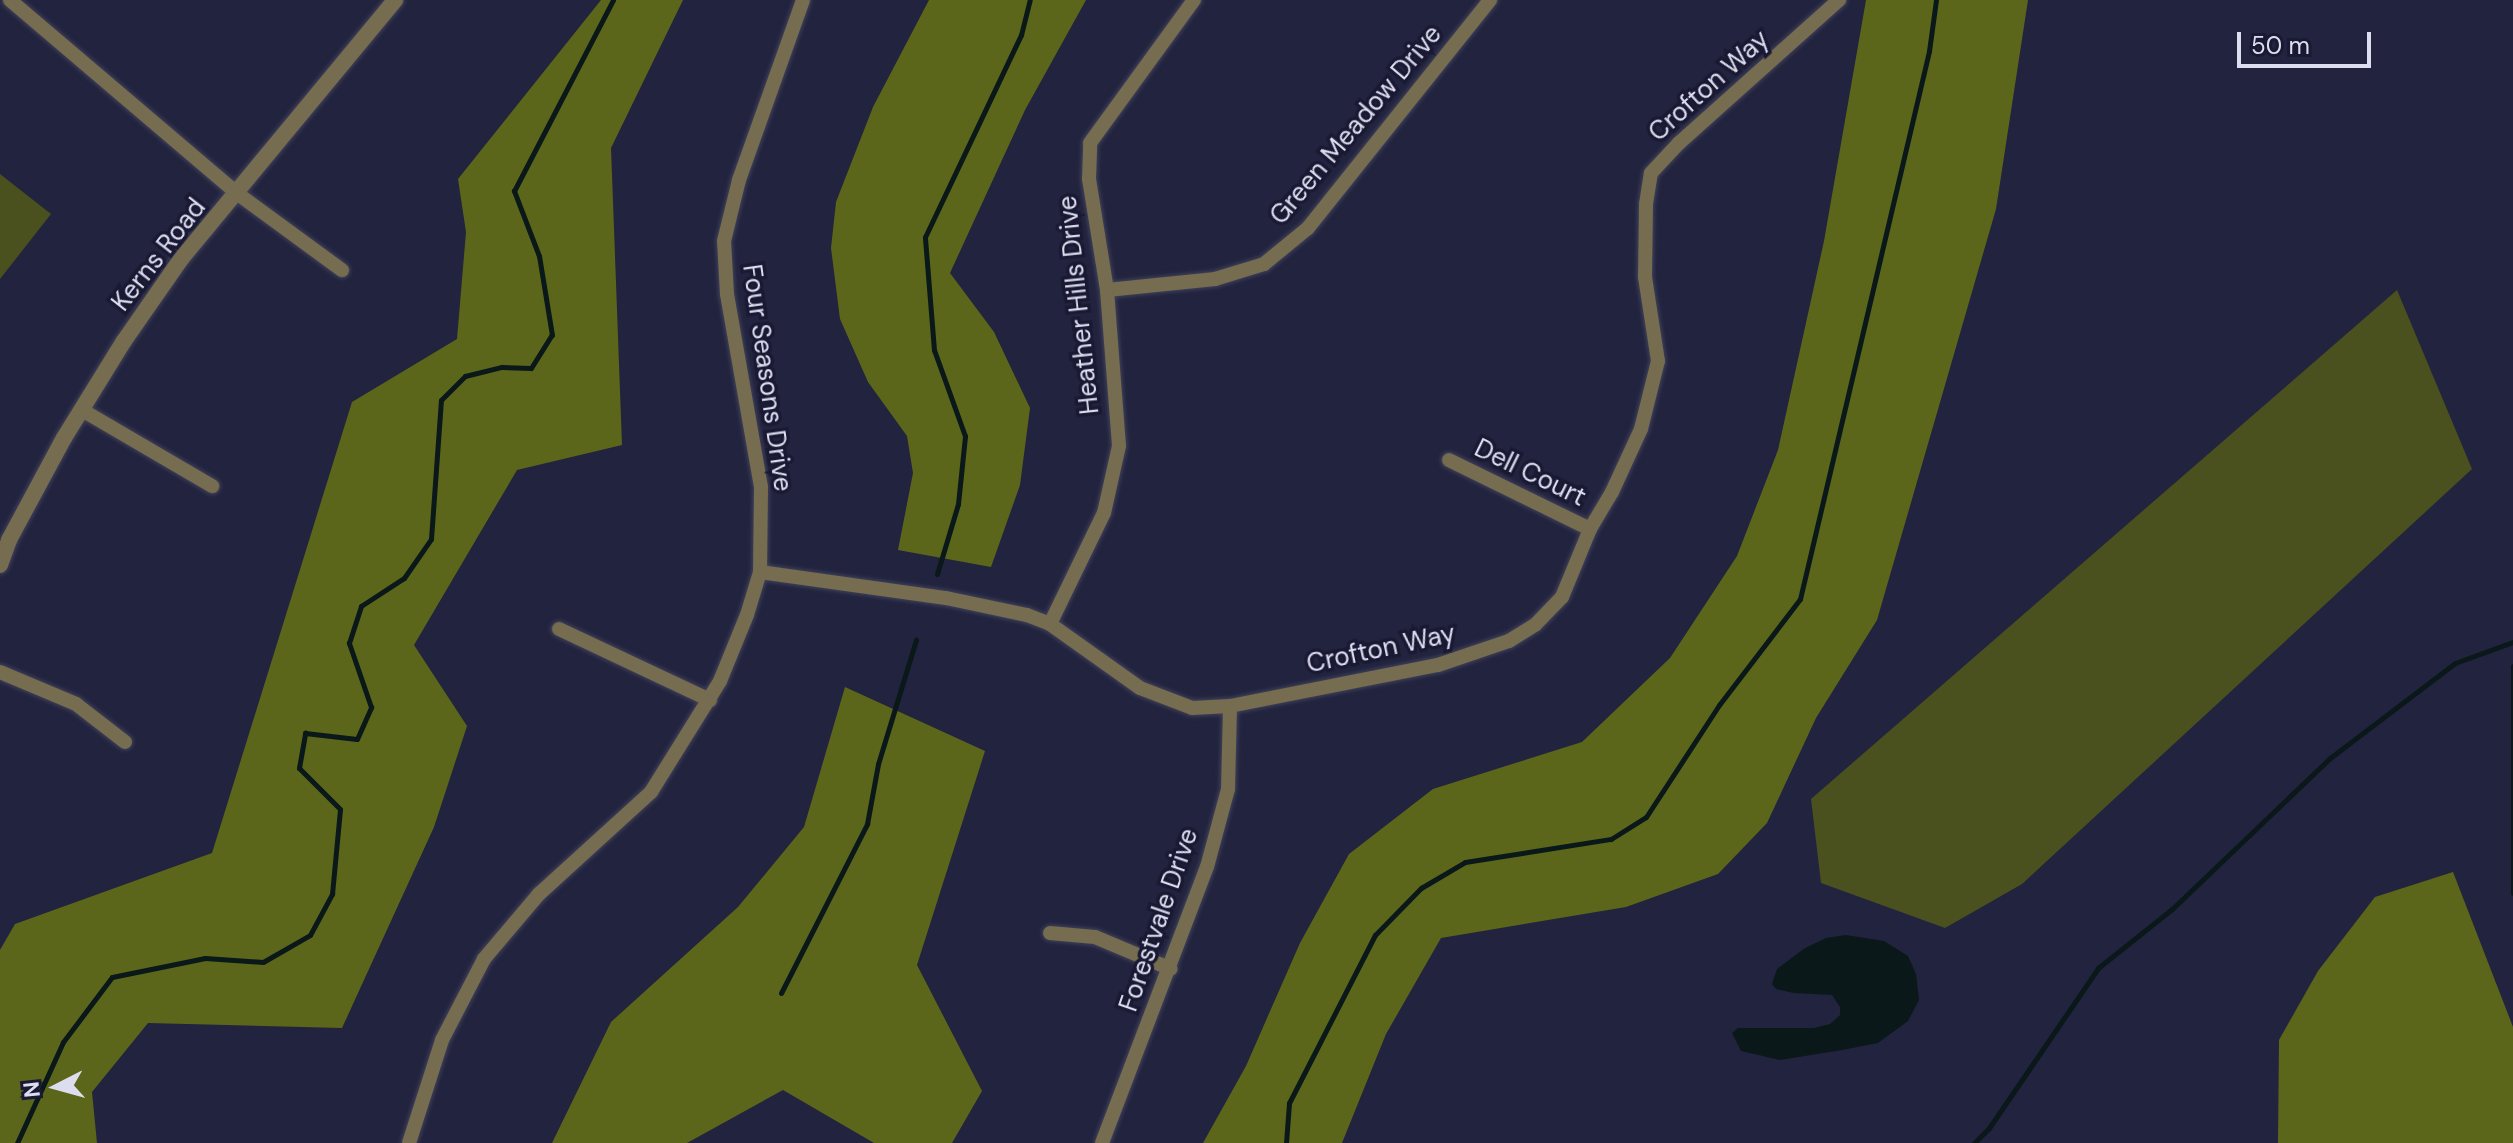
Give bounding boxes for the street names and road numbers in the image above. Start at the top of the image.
street label: Green Meadow Drive [1264,19,1448,231]
street label: Crofton Way [1642,24,1776,148]
street label: Kerns Road [105,193,213,317]
street label: Heather Hills Drive [1052,194,1106,416]
street label: Four Seasons Drive [736,262,798,494]
street label: Dell Court [1469,433,1591,513]
street label: Crofton Way [1304,618,1458,680]
street label: Forestvale Drive [1113,824,1205,1016]

